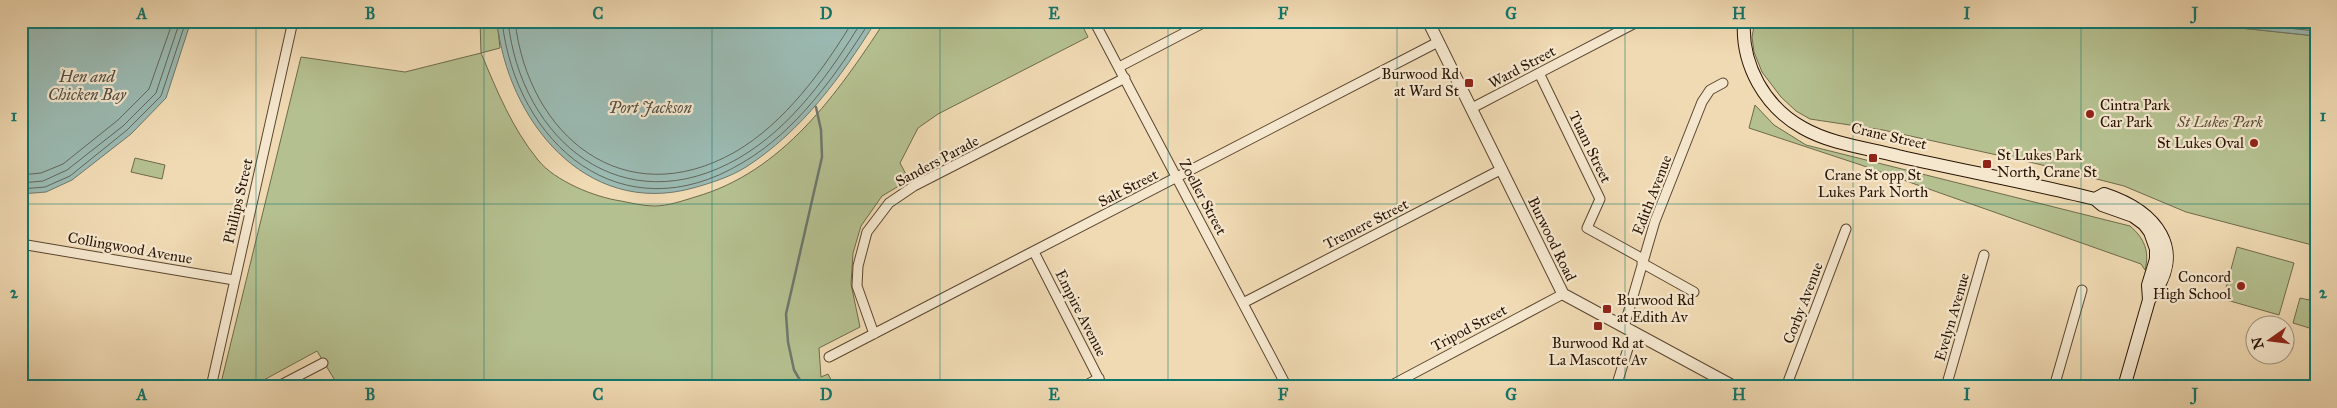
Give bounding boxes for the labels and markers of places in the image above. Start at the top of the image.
place label: Burwood Rd at Ward St [1382,65,1460,100]
marker: Burwood Rd at Ward St [1463,77,1475,89]
place label: Cintra Park Car Park [2100,96,2170,131]
marker: Cintra Park Car Park [2084,108,2096,120]
place label: St Lukes Oval [2157,134,2245,152]
marker: St Lukes Oval [2248,137,2260,149]
place label: St Lukes Park North, Crane St [1997,146,2098,181]
marker: Crane St opp St Lukes Park North [1867,152,1879,164]
marker: St Lukes Park North, Crane St [1981,158,1993,170]
place label: Crane St opp St Lukes Park North [1818,166,1929,201]
place label: Concord High School [2153,268,2232,303]
marker: Concord High School [2235,280,2247,292]
place label: Burwood Rd at Edith Av [1617,291,1695,326]
marker: Burwood Rd at Edith Av [1601,303,1613,315]
marker: Burwood Rd at La Mascotte Av [1592,320,1604,332]
place label: Burwood Rd at La Mascotte Av [1549,334,1648,369]

